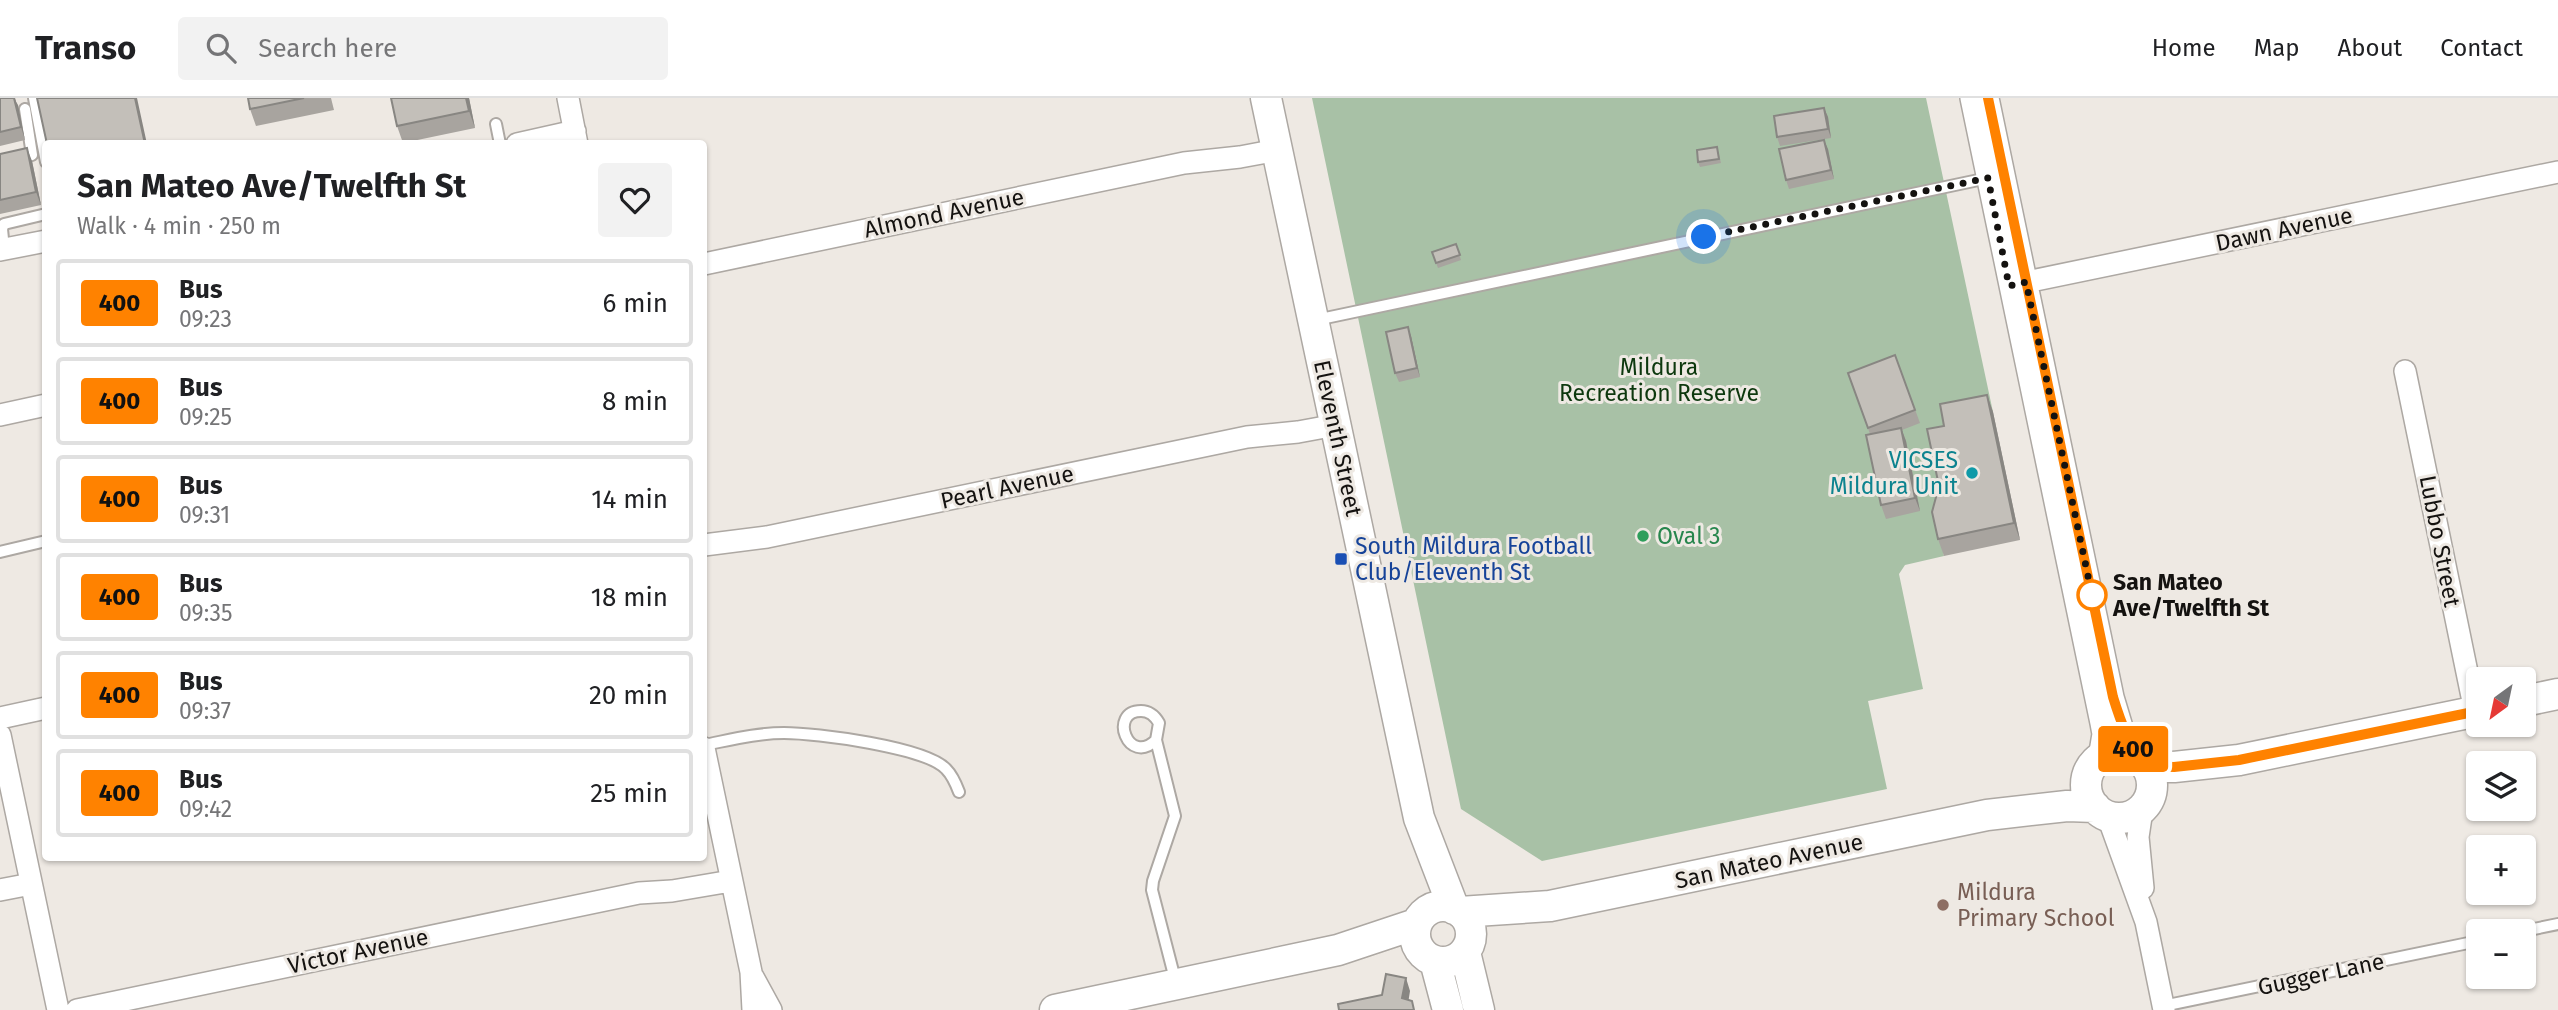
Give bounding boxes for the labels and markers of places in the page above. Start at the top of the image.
place label: VICSES Mildura Unit [1830,446,1959,500]
marker: VICSES Mildura Unit [1964,465,1980,481]
place label: Oval 3 [1657,522,1720,550]
marker: Oval 3 [1635,528,1651,544]
place label: South Mildura Football Club/Eleventh St [1355,532,1592,586]
marker: South Mildura Football Club/Eleventh St [1333,551,1349,567]
place label: San Mateo Ave/Twelfth St [2112,568,2270,622]
marker: San Mateo Ave/Twelfth St [2077,580,2107,610]
place label: Mildura Primary School [1957,878,2115,932]
marker: Mildura Primary School [1935,897,1951,913]

